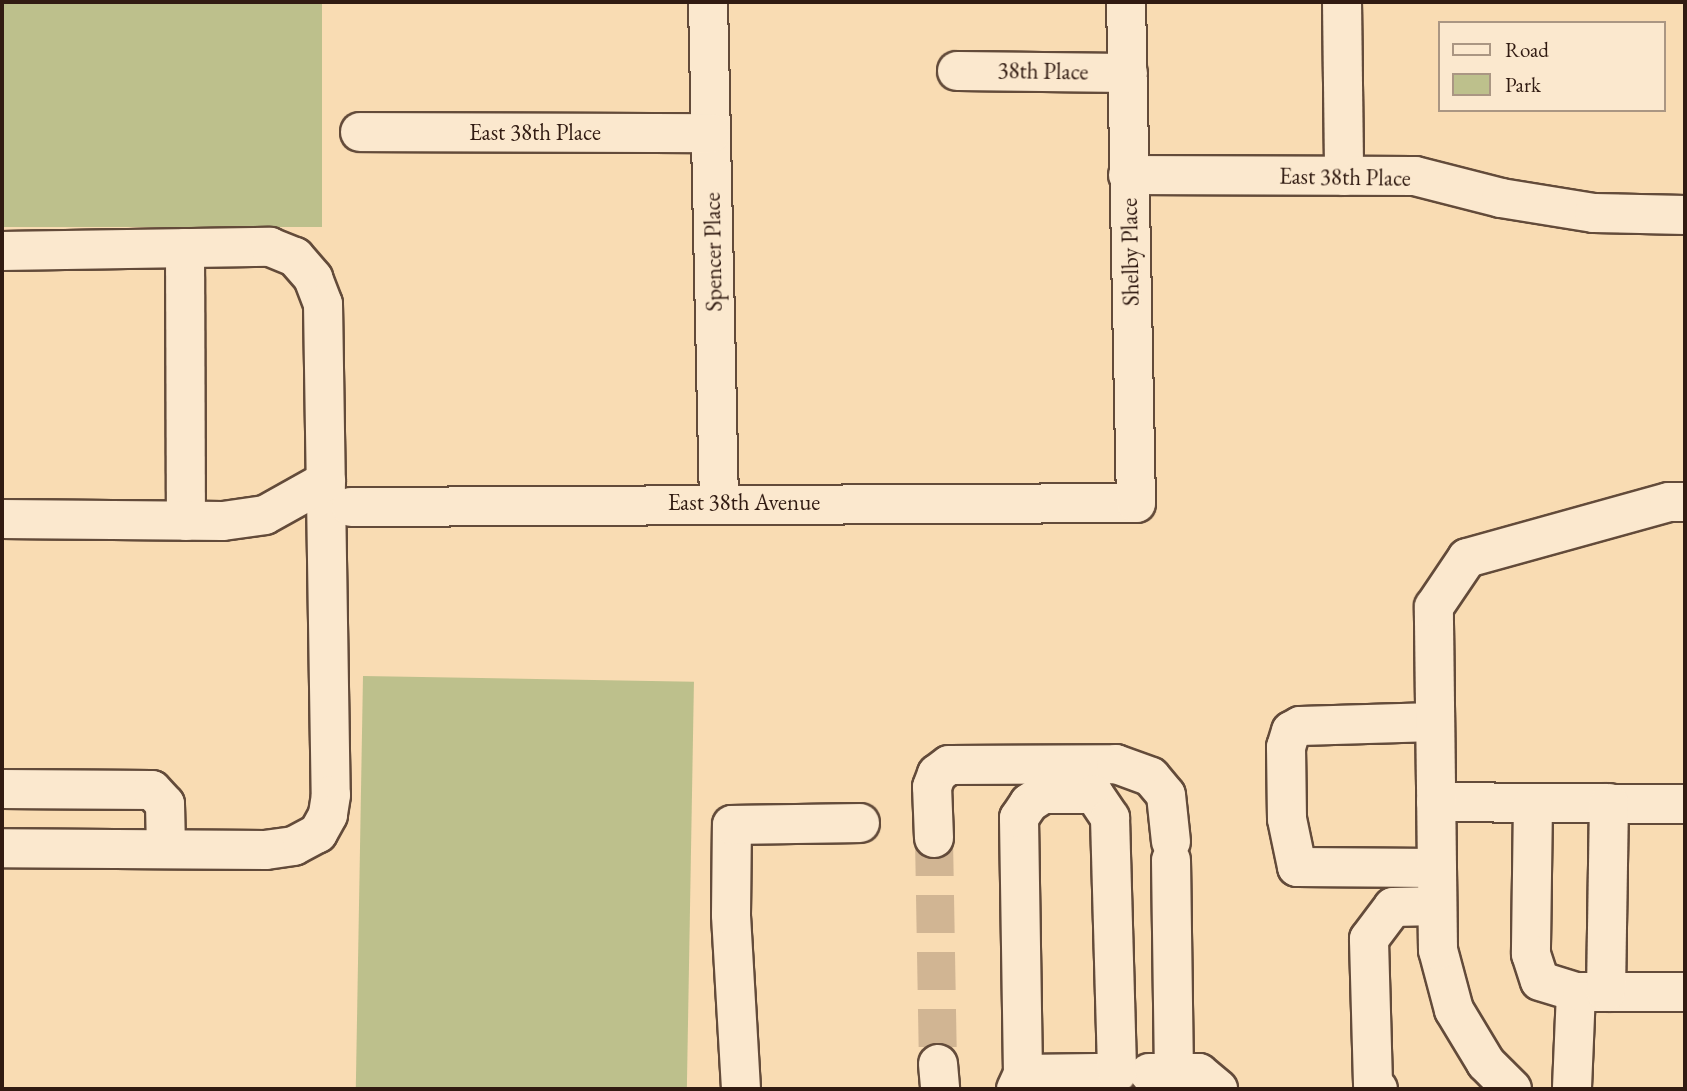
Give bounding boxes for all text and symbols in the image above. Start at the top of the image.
legend [1438,21,1666,112]
text: Road [1505,36,1549,63]
street label: 38th Place [997,56,1089,86]
text: Park [1505,71,1541,98]
street label: East 38th Place [469,118,601,146]
street label: East 38th Place [1279,162,1411,192]
street label: Spencer Place [698,192,728,312]
street label: Shelby Place [1115,198,1145,306]
street label: East 38th Avenue [668,488,820,516]

